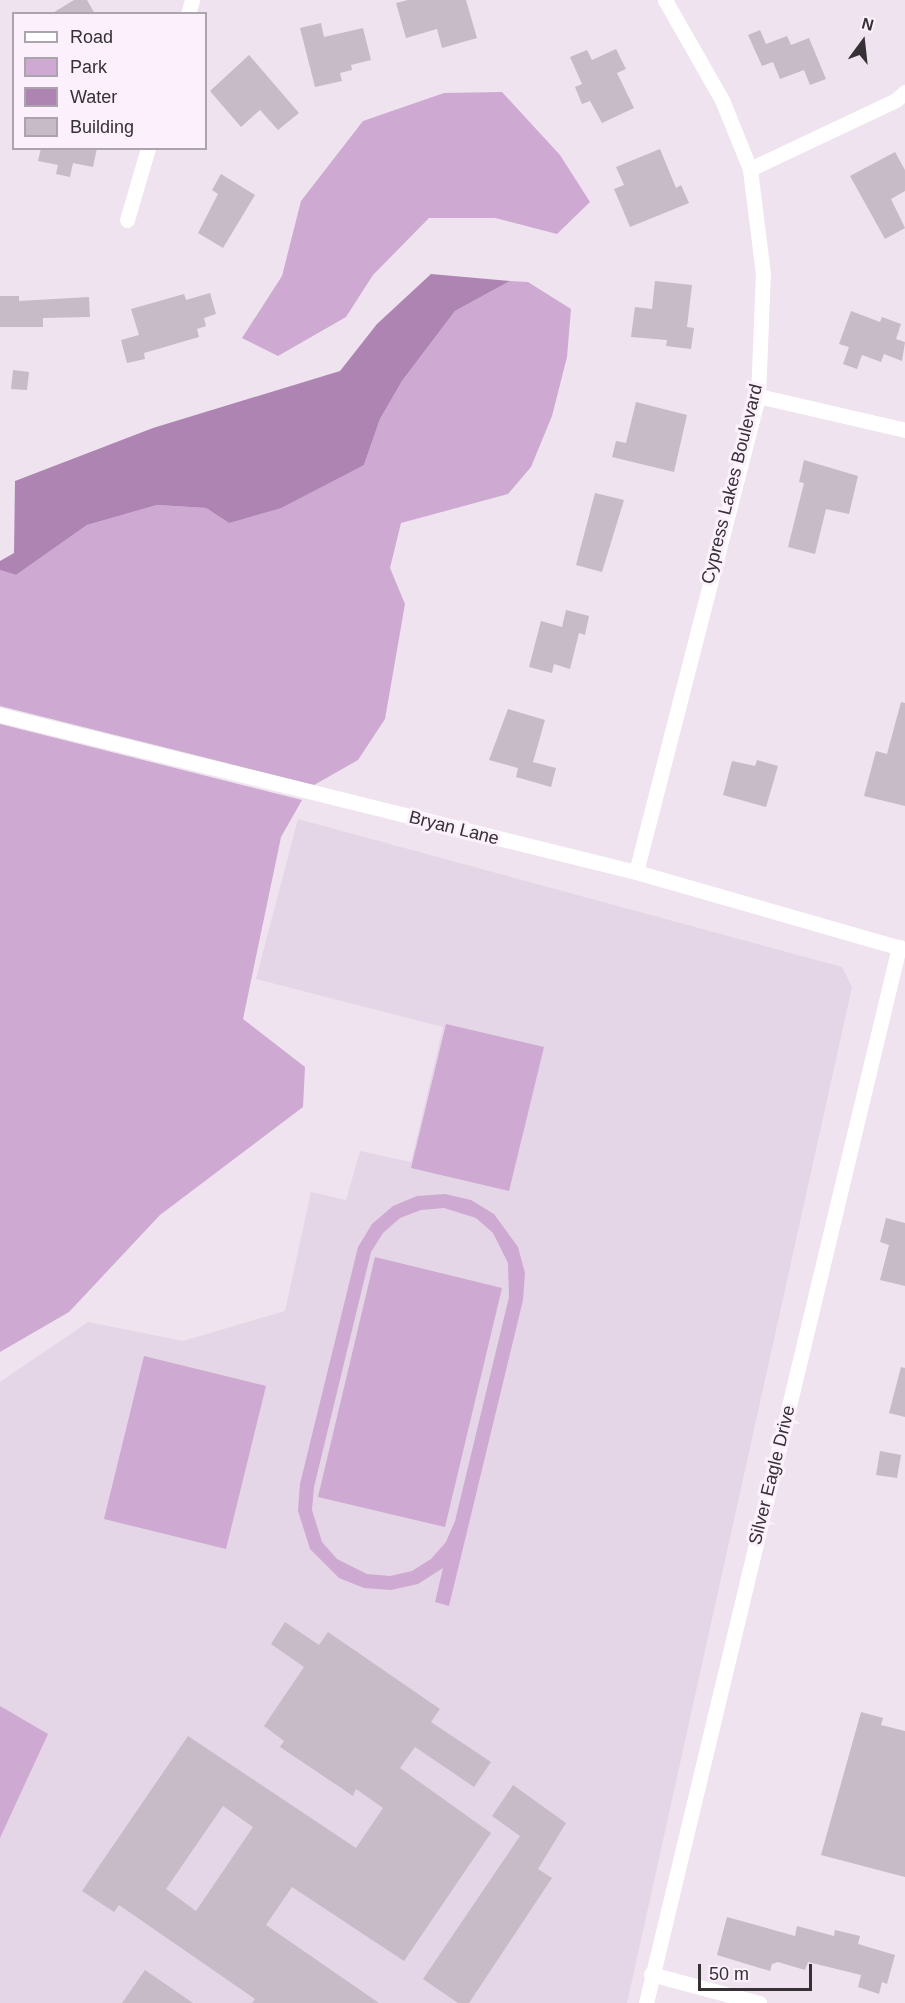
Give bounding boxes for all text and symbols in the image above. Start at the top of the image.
legend [12,12,207,150]
north arrow [833,12,893,72]
text: N [860,14,876,34]
text: Road [70,27,113,47]
text: Park [70,57,107,77]
text: Water [70,87,117,107]
text: Building [70,117,134,137]
street label: Cypress Lakes Boulevard [697,382,767,586]
street label: Bryan Lane [407,806,501,850]
street label: Silver Eagle Drive [744,1403,800,1547]
scale bar [701,1952,815,1990]
text: 50 m [709,1964,749,1984]

